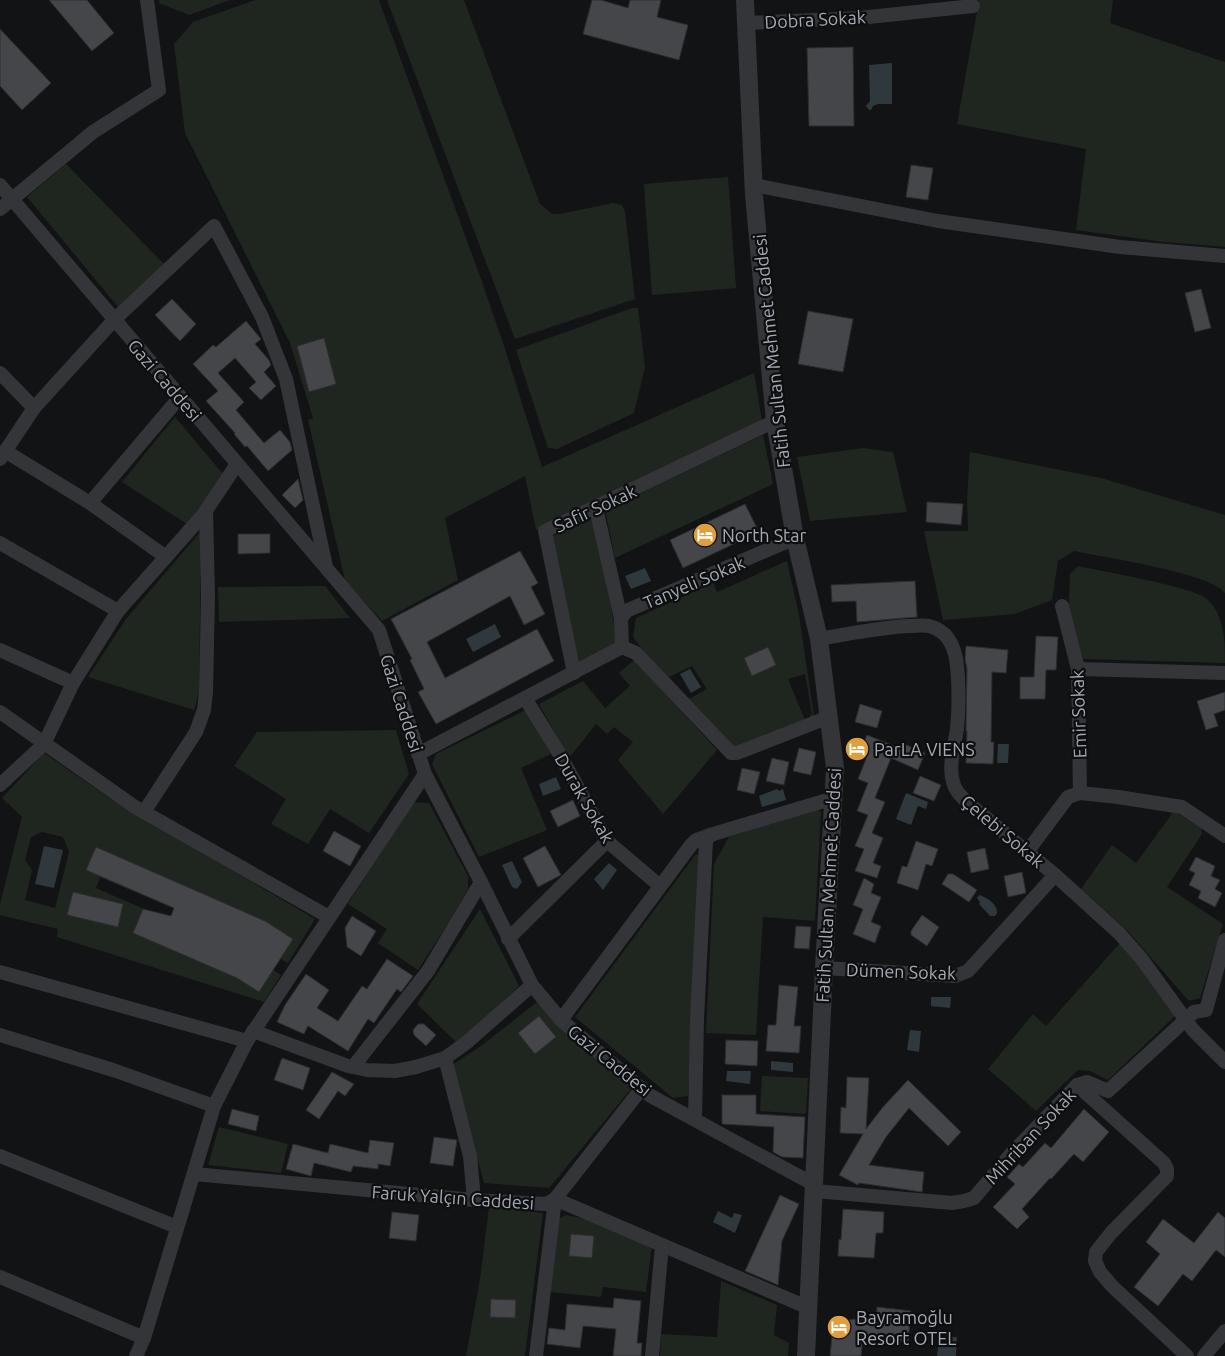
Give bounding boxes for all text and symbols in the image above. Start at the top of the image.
street label: Dobra Sokak [764,6,866,32]
street label: Fatih Sultan Mehmet Caddesi [749,233,793,469]
street label: Gazi Caddesi [124,335,206,425]
street label: Safir Sokak [551,480,639,536]
hotel icon: North Star [692,522,718,548]
place label: North Star [722,525,806,545]
street label: Tanyeli Sokak [640,552,748,612]
street label: Gazi Caddesi [377,652,427,754]
street label: Emir Sokak [1066,670,1090,758]
hotel icon: ParLA VIENS [844,736,870,762]
place label: ParLA VIENS [874,739,975,759]
street label: Durak Sokak [551,750,619,846]
street label: Fatih Sultan Mehmet Caddesi [812,767,844,1003]
street label: Çelebi Sokak [957,791,1049,871]
street label: Dümen Sokak [846,959,956,983]
street label: Gazi Caddesi [564,1020,656,1100]
street label: Mihriban Sokak [981,1084,1079,1188]
street label: Faruk Yalçın Caddesi [371,1181,535,1213]
place label: Bayramoğlu Resort OTEL [856,1307,956,1348]
hotel icon: Bayramoğlu Resort OTEL [826,1314,852,1340]

